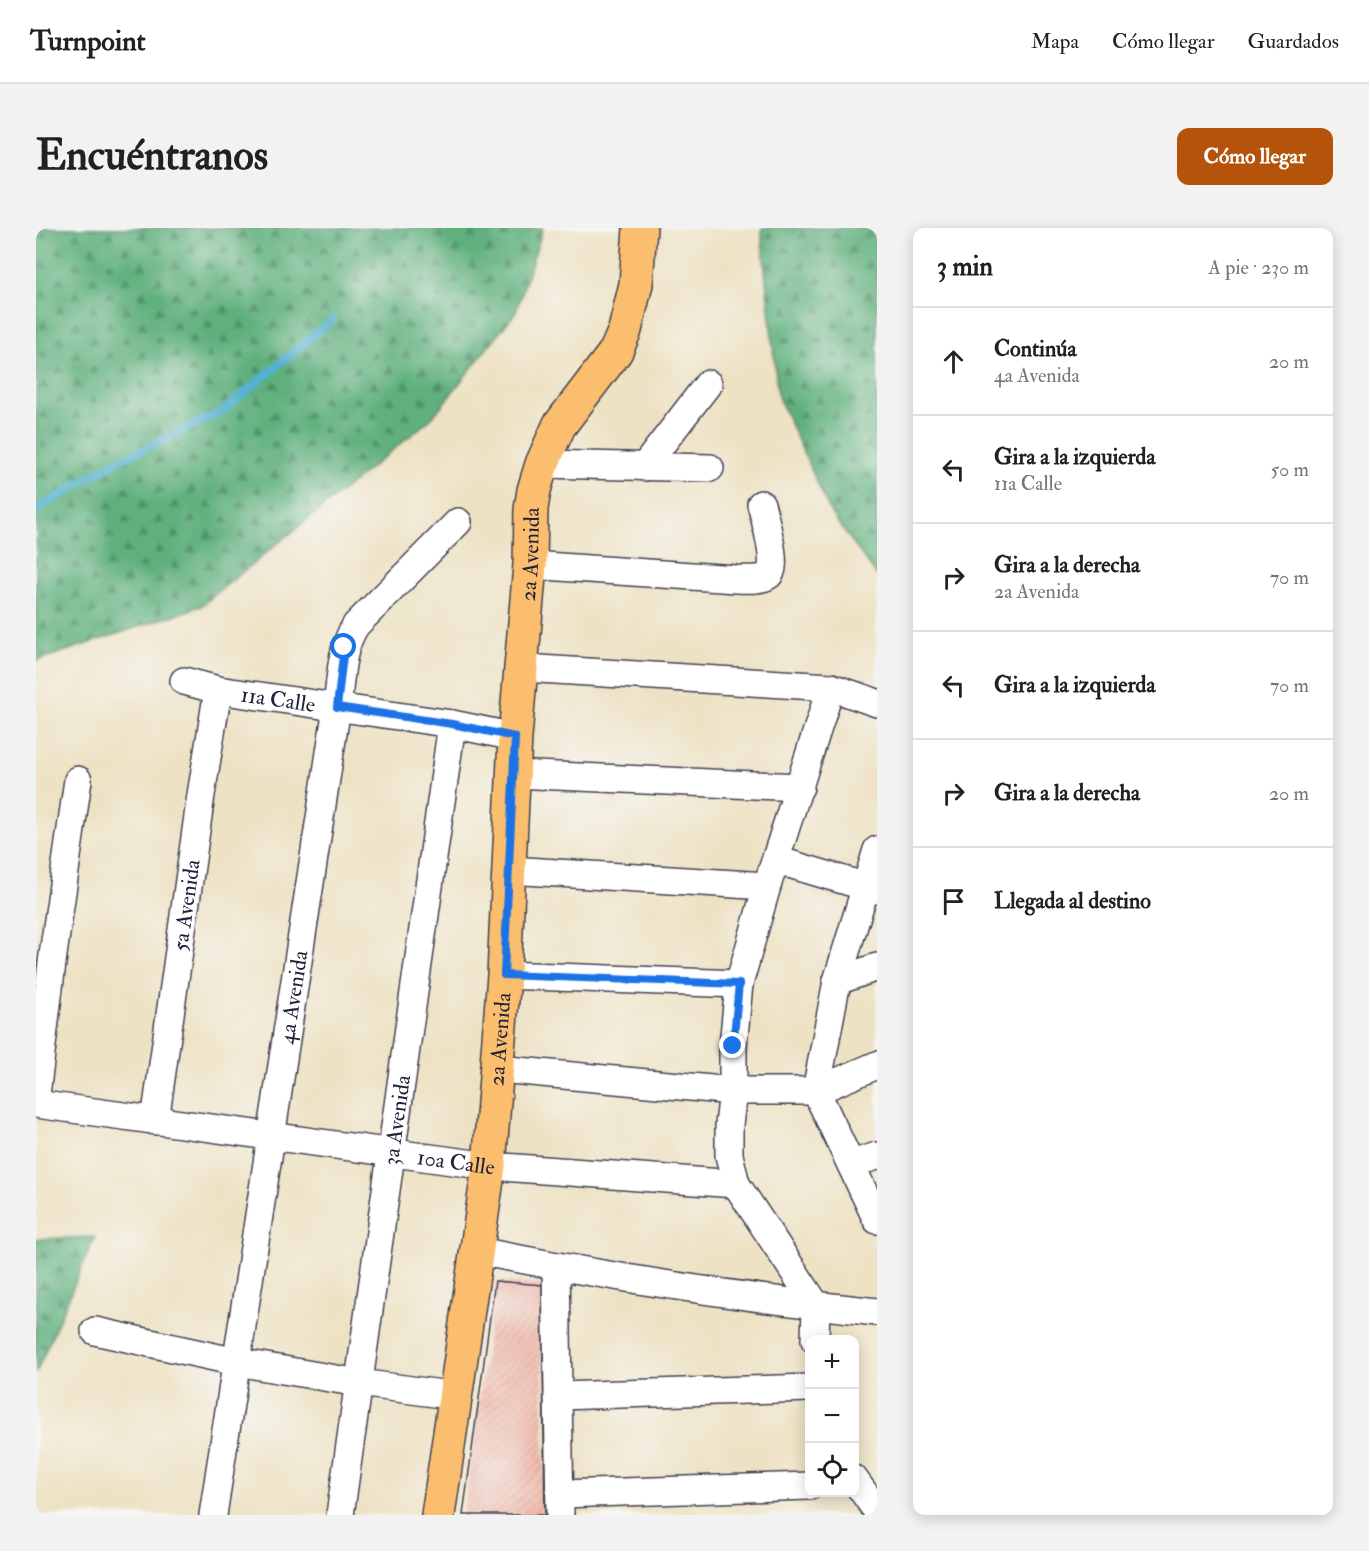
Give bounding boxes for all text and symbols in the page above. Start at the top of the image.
text: Turnpoint [30,24,146,59]
text: Mapa [1031,28,1079,55]
text: Cómo llegar [1112,28,1215,55]
text: Guardados [1248,28,1339,55]
button: Cómo llegar [1177,128,1333,185]
text: Encuéntranos [36,130,268,182]
text: 3 min [937,251,993,283]
text: A pie · 230 m [1208,255,1309,280]
text: Continúa [994,335,1077,363]
icon: ahead [937,345,970,378]
text: 20 m [1269,349,1309,374]
text: 4a Avenida [994,363,1080,388]
text: Gira a la izquierda [994,443,1155,471]
icon: left [937,453,970,486]
text: 50 m [1270,457,1309,482]
text: 11a Calle [994,471,1062,496]
street label: 2a Avenida [514,506,546,602]
text: Gira a la derecha [994,551,1140,579]
icon: right [937,561,970,594]
text: 70 m [1270,565,1309,590]
text: 2a Avenida [994,579,1079,604]
route start [330,633,356,659]
icon: left [937,669,970,702]
text: Gira a la izquierda [994,671,1155,699]
text: 70 m [1270,673,1309,698]
street label: 11a Calle [239,680,317,719]
icon: right [937,777,970,810]
text: Gira a la derecha [994,779,1140,807]
text: 20 m [1269,781,1309,806]
street label: 5a Avenida [166,857,207,953]
icon: arrive [937,885,970,918]
text: Llegada al destino [994,887,1151,915]
street label: 4a Avenida [272,947,315,1046]
street label: 2a Avenida [482,990,518,1087]
route end [719,1032,745,1058]
street label: 3a Avenida [377,1072,417,1167]
street label: 10a Calle [415,1143,496,1181]
map controls [805,1335,859,1497]
button: + [805,1335,859,1389]
button: − [805,1389,859,1443]
button: locate [805,1443,859,1497]

